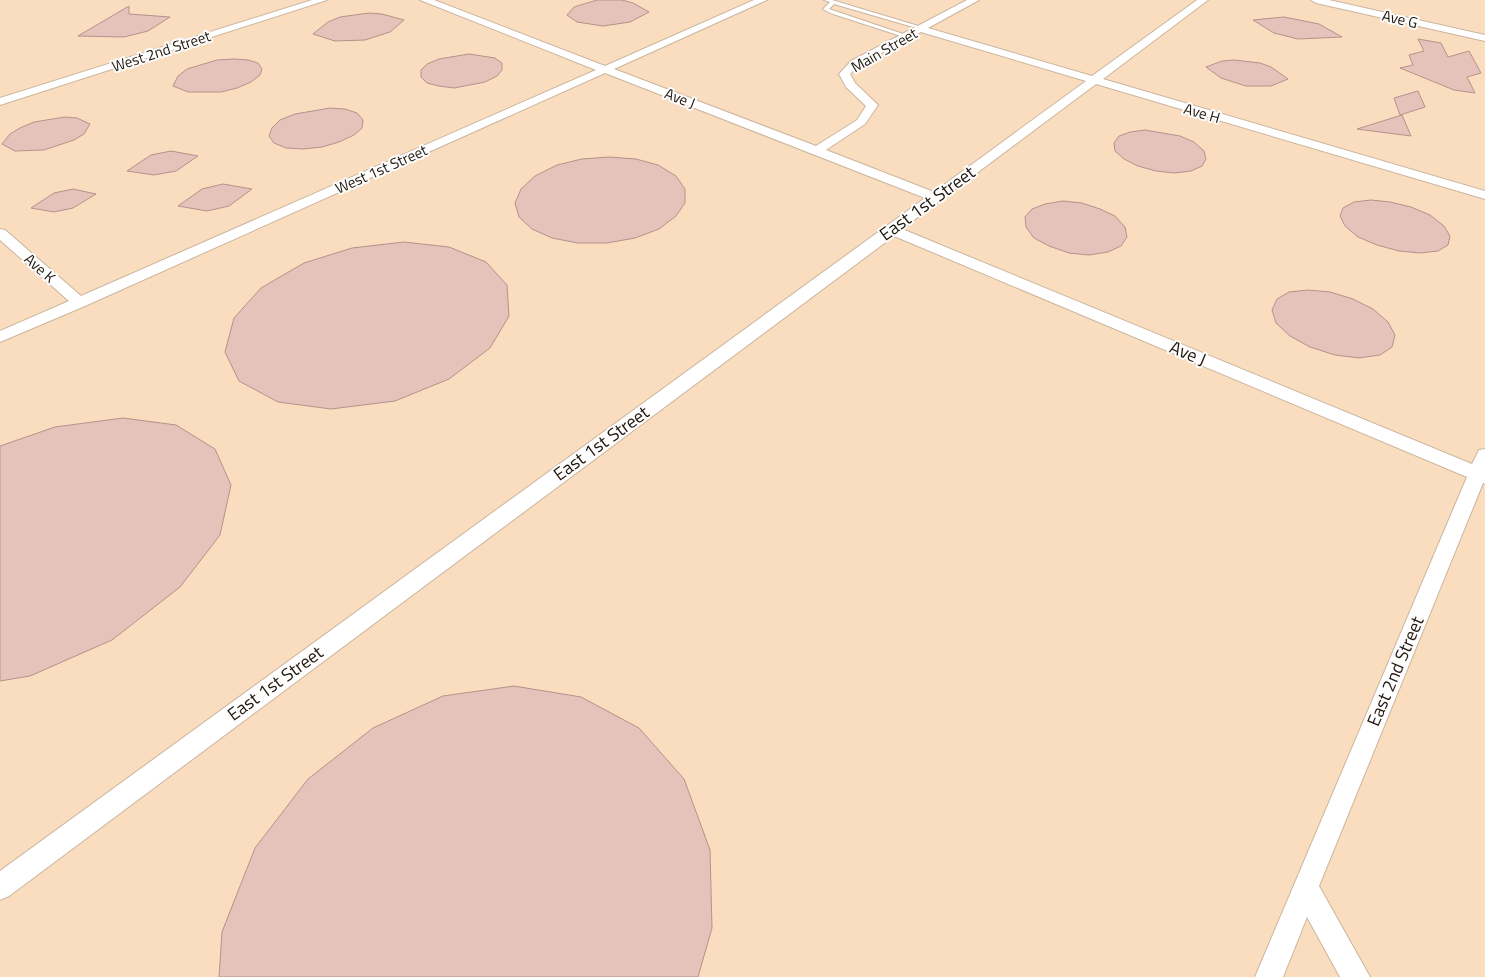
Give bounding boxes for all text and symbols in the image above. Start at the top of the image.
street label: Ave G [1380,4,1420,34]
street label: Main Street [846,21,922,78]
street label: West 2nd Street [109,24,214,78]
street label: Ave J [661,82,699,114]
street label: Ave H [1181,97,1223,129]
street label: West 1st Street [331,138,431,200]
street label: East 1st Street [873,159,981,247]
street label: Ave K [19,248,61,289]
street label: Ave J [1166,333,1210,373]
street label: East 1st Street [547,399,655,487]
street label: East 2nd Street [1360,611,1431,730]
street label: East 1st Street [221,639,329,727]

